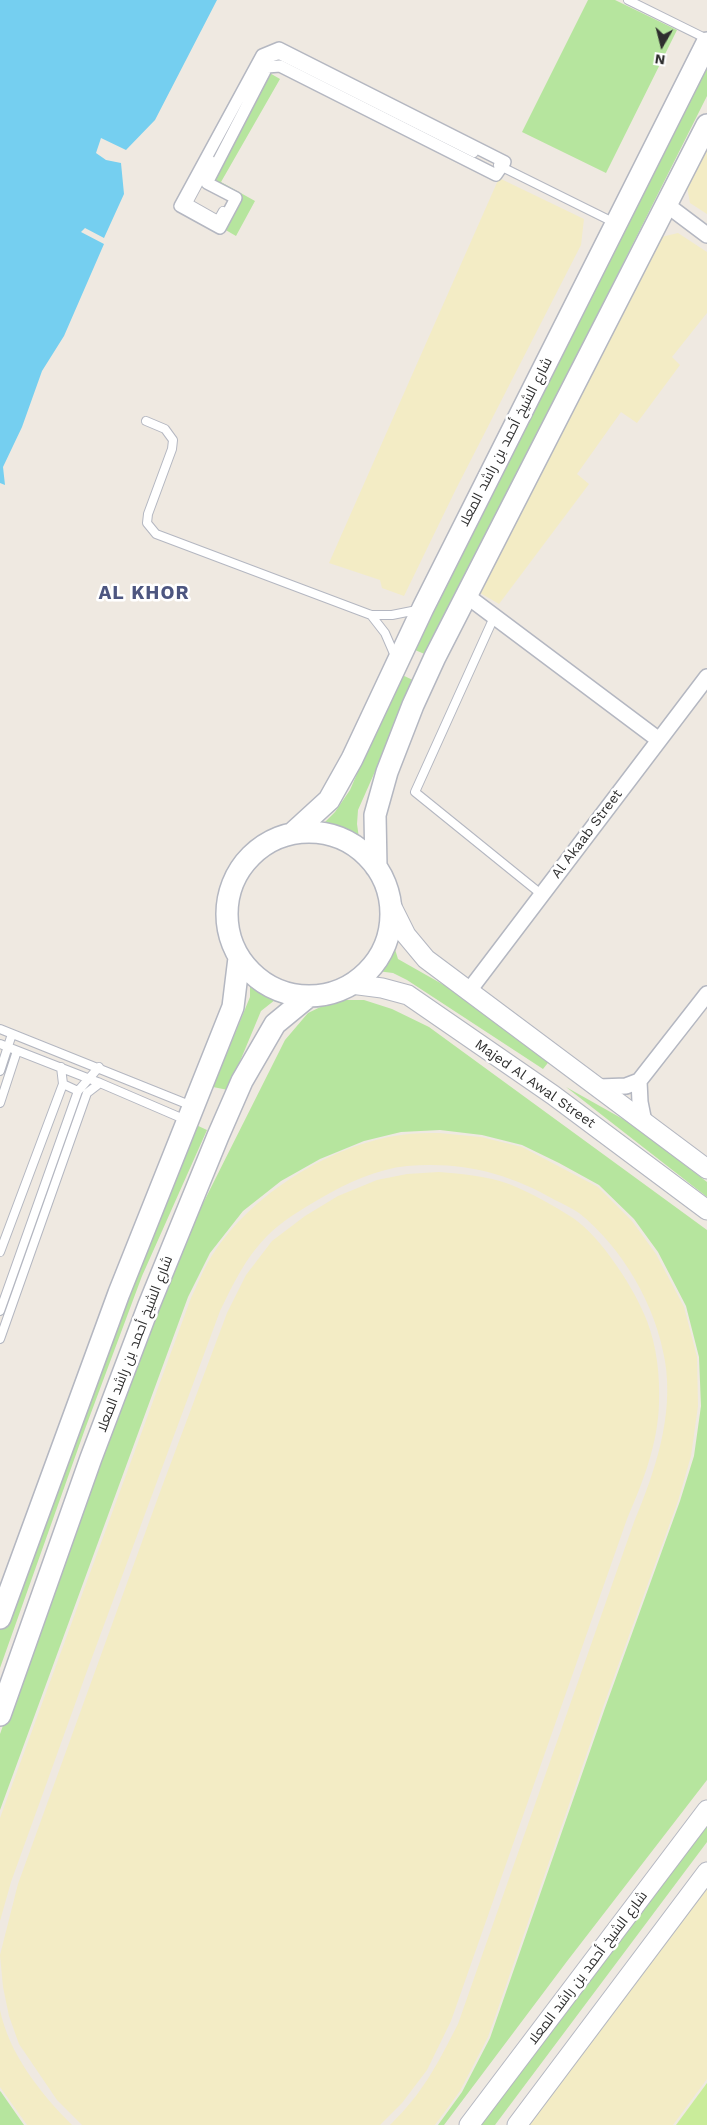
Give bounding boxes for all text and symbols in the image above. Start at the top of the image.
north arrow [637,20,687,70]
text: N [654,51,666,68]
street label: شارع الشيخ أحمد بن راشد المعلا [456,355,556,529]
district label: AL KHOR [98,582,190,604]
street label: Al Akaab Street [548,786,626,882]
street label: Majed Al Awal Street [472,1036,598,1132]
street label: شارع الشيخ أحمد بن راشد المعلا [94,1253,176,1435]
street label: شارع الشيخ أحمد بن راشد المعلا [525,1888,651,2048]

